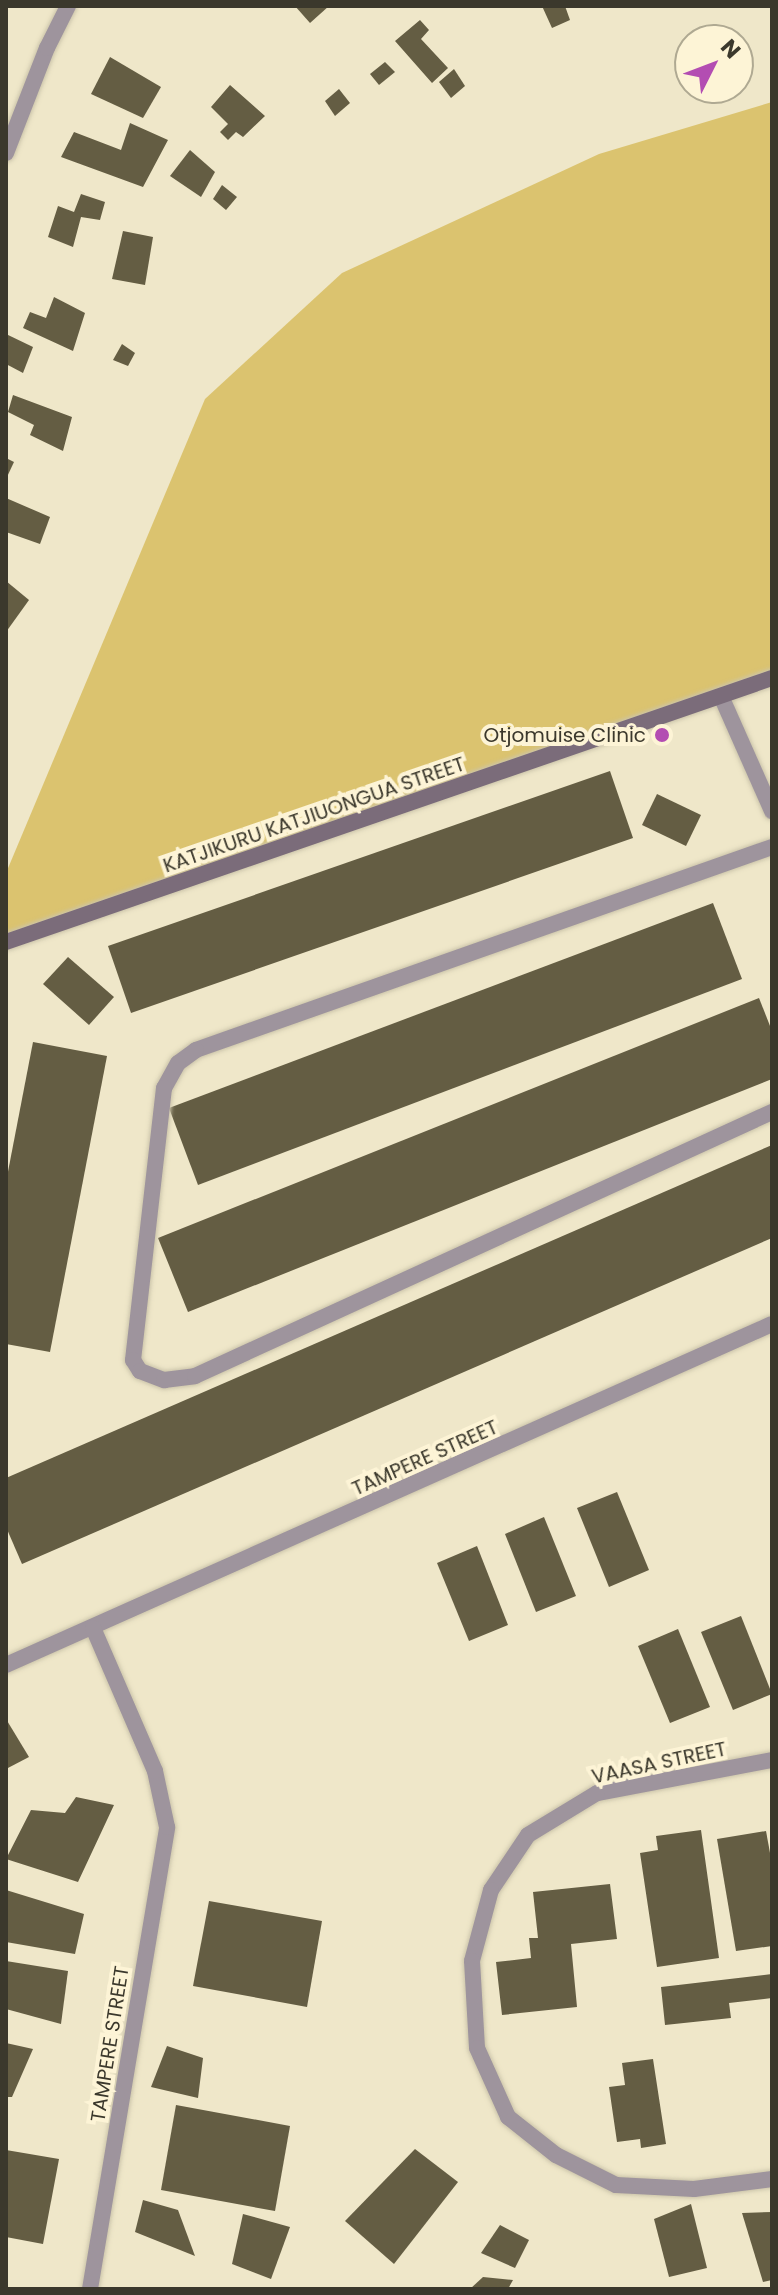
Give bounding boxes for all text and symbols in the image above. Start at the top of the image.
north arrow [674,24,754,104]
text: N [714,32,748,65]
place label: Otjomuise Clinic [484,723,646,747]
marker: Otjomuise Clinic [653,726,671,744]
street label: KATJIKURU KATJIUONGUA STREET [160,752,468,878]
street label: TAMPERE STREET [348,1415,502,1501]
street label: VAASA STREET [589,1737,729,1789]
street label: TAMPERE STREET [86,1965,134,2123]

